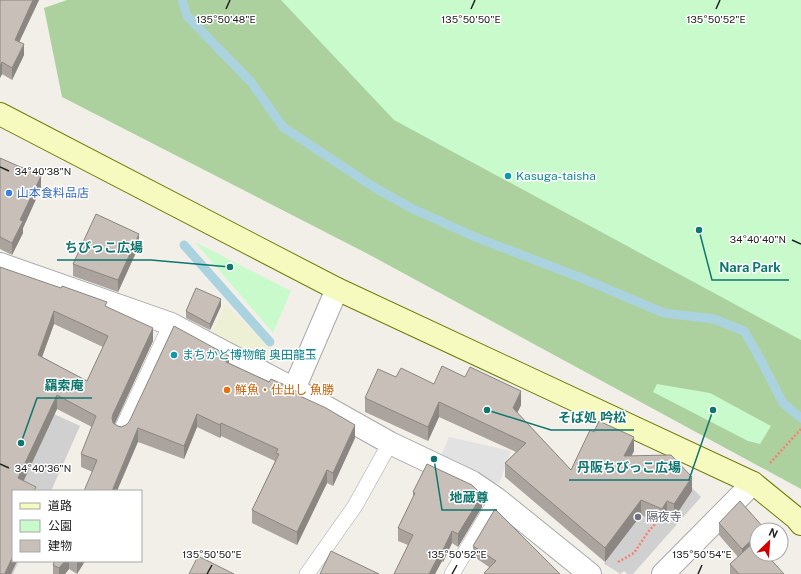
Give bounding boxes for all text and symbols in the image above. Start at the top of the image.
text: 135°50'48"E [196,13,256,25]
text: 135°50'50"E [441,13,501,25]
text: 135°50'52"E [686,13,746,25]
text: 34°40'38"N [15,165,71,177]
place label: Kasuga-taisha [516,169,596,183]
marker: Kasuga-taisha [503,171,513,181]
place label: 山本食料品店 [17,186,89,200]
marker: 山本食料品店 [4,188,14,198]
text: 34°40'40"N [730,233,786,245]
callout: ちびっこ広場 [57,235,151,260]
text: ちびっこ広場 [65,240,143,255]
callout: Nara Park [712,255,789,280]
text: Nara Park [719,260,781,275]
place label: まちかど博物館 奥田龍玉 [182,348,317,362]
marker: まちかど博物館 奥田龍玉 [169,350,179,360]
callout: 羂索庵 [37,373,92,398]
text: 羂索庵 [44,378,84,393]
place label: 鮮魚・仕出し 魚勝 [235,383,334,397]
marker: 鮮魚・仕出し 魚勝 [222,385,232,395]
callout: そば処 吟松 [551,405,634,430]
text: そば処 吟松 [558,410,626,425]
callout: 丹阪ちびっこ広場 [569,455,689,480]
text: 丹阪ちびっこ広場 [577,460,681,475]
text: 34°40'36"N [15,462,71,474]
callout: 地蔵尊 [442,485,497,510]
legend [12,490,142,562]
text: 地蔵尊 [449,490,489,505]
text: 道路 [48,499,72,513]
place label: 隔夜寺 [646,510,682,524]
marker: 隔夜寺 [633,512,643,522]
text: 公園 [48,519,72,533]
north arrow [749,522,789,562]
text: N [767,526,780,540]
text: 建物 [48,539,72,553]
text: 135°50'50"E [182,548,242,560]
text: 135°50'52"E [427,548,487,560]
text: 135°50'54"E [672,548,732,560]

